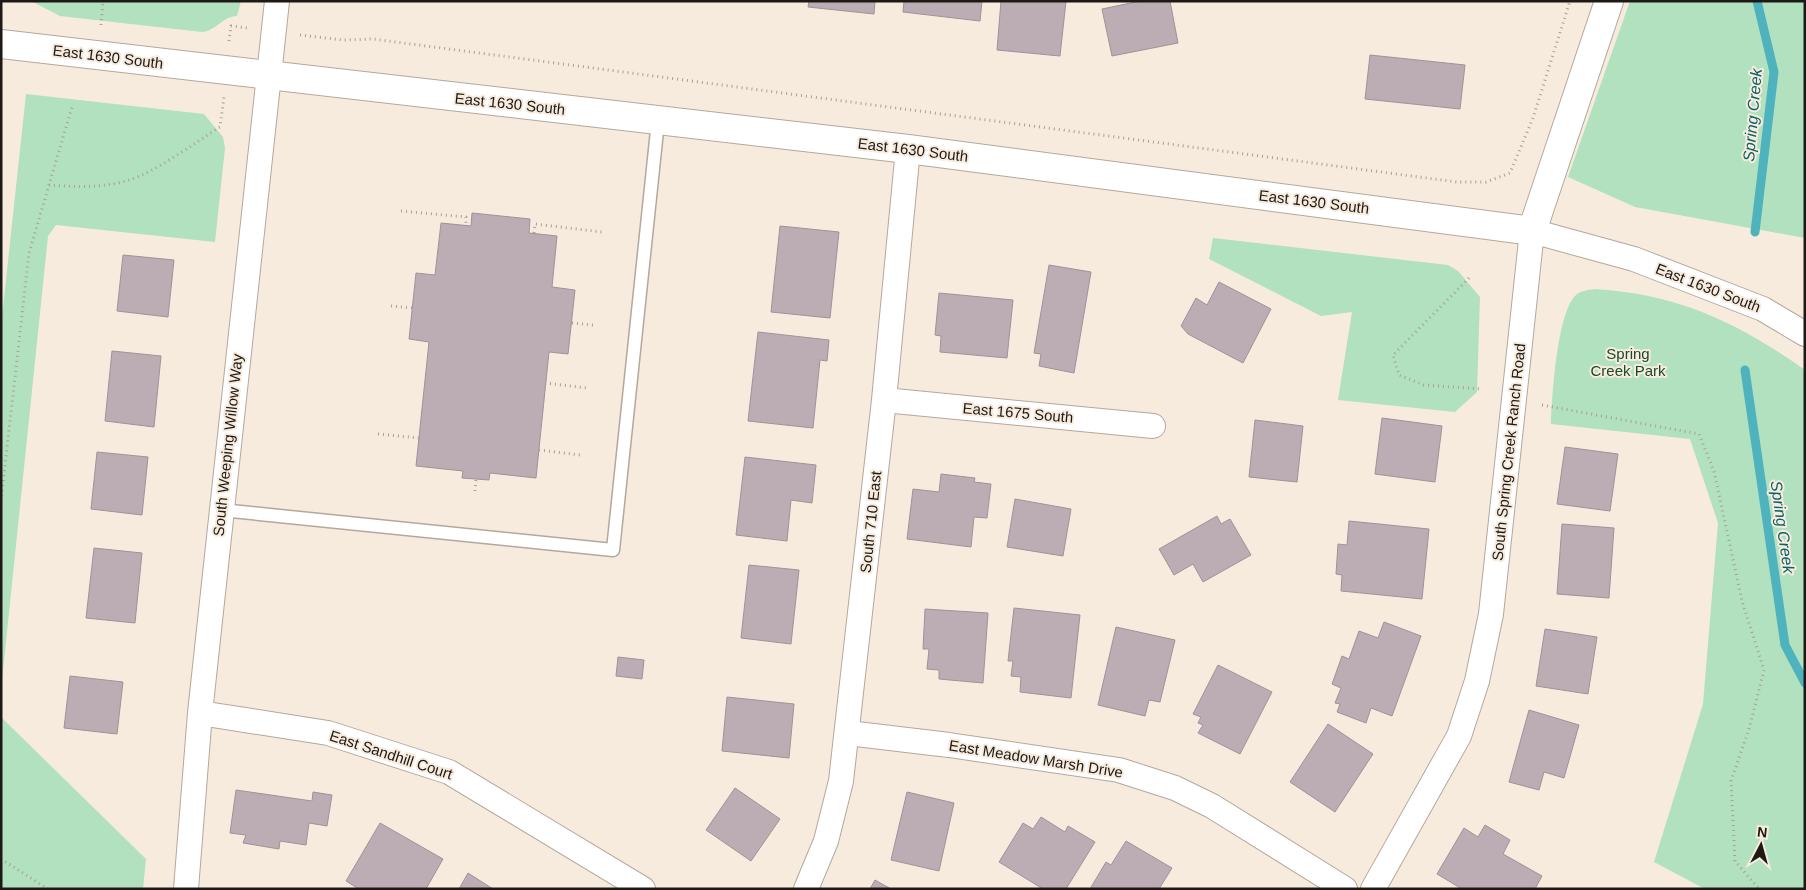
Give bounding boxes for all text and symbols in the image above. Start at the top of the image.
street label: East 1630 South [52,41,164,72]
water label: Spring Creek [1740,67,1765,162]
street label: East 1630 South [454,89,566,118]
street label: East 1630 South [857,134,969,165]
street label: East 1630 South [1258,186,1370,217]
street label: East 1630 South [1653,260,1763,315]
street label: South Spring Creek Ranch Road [1489,342,1528,561]
park label: Spring Creek Park [1590,345,1666,379]
street label: South Weeping Willow Way [209,352,246,537]
street label: East 1675 South [962,399,1074,426]
street label: South 710 East [857,469,884,574]
water label: Spring Creek [1768,480,1798,575]
street label: East Sandhill Court [327,727,456,783]
street label: East Meadow Marsh Drive [948,736,1124,781]
north arrow [1736,820,1786,870]
text: N [1756,824,1768,841]

